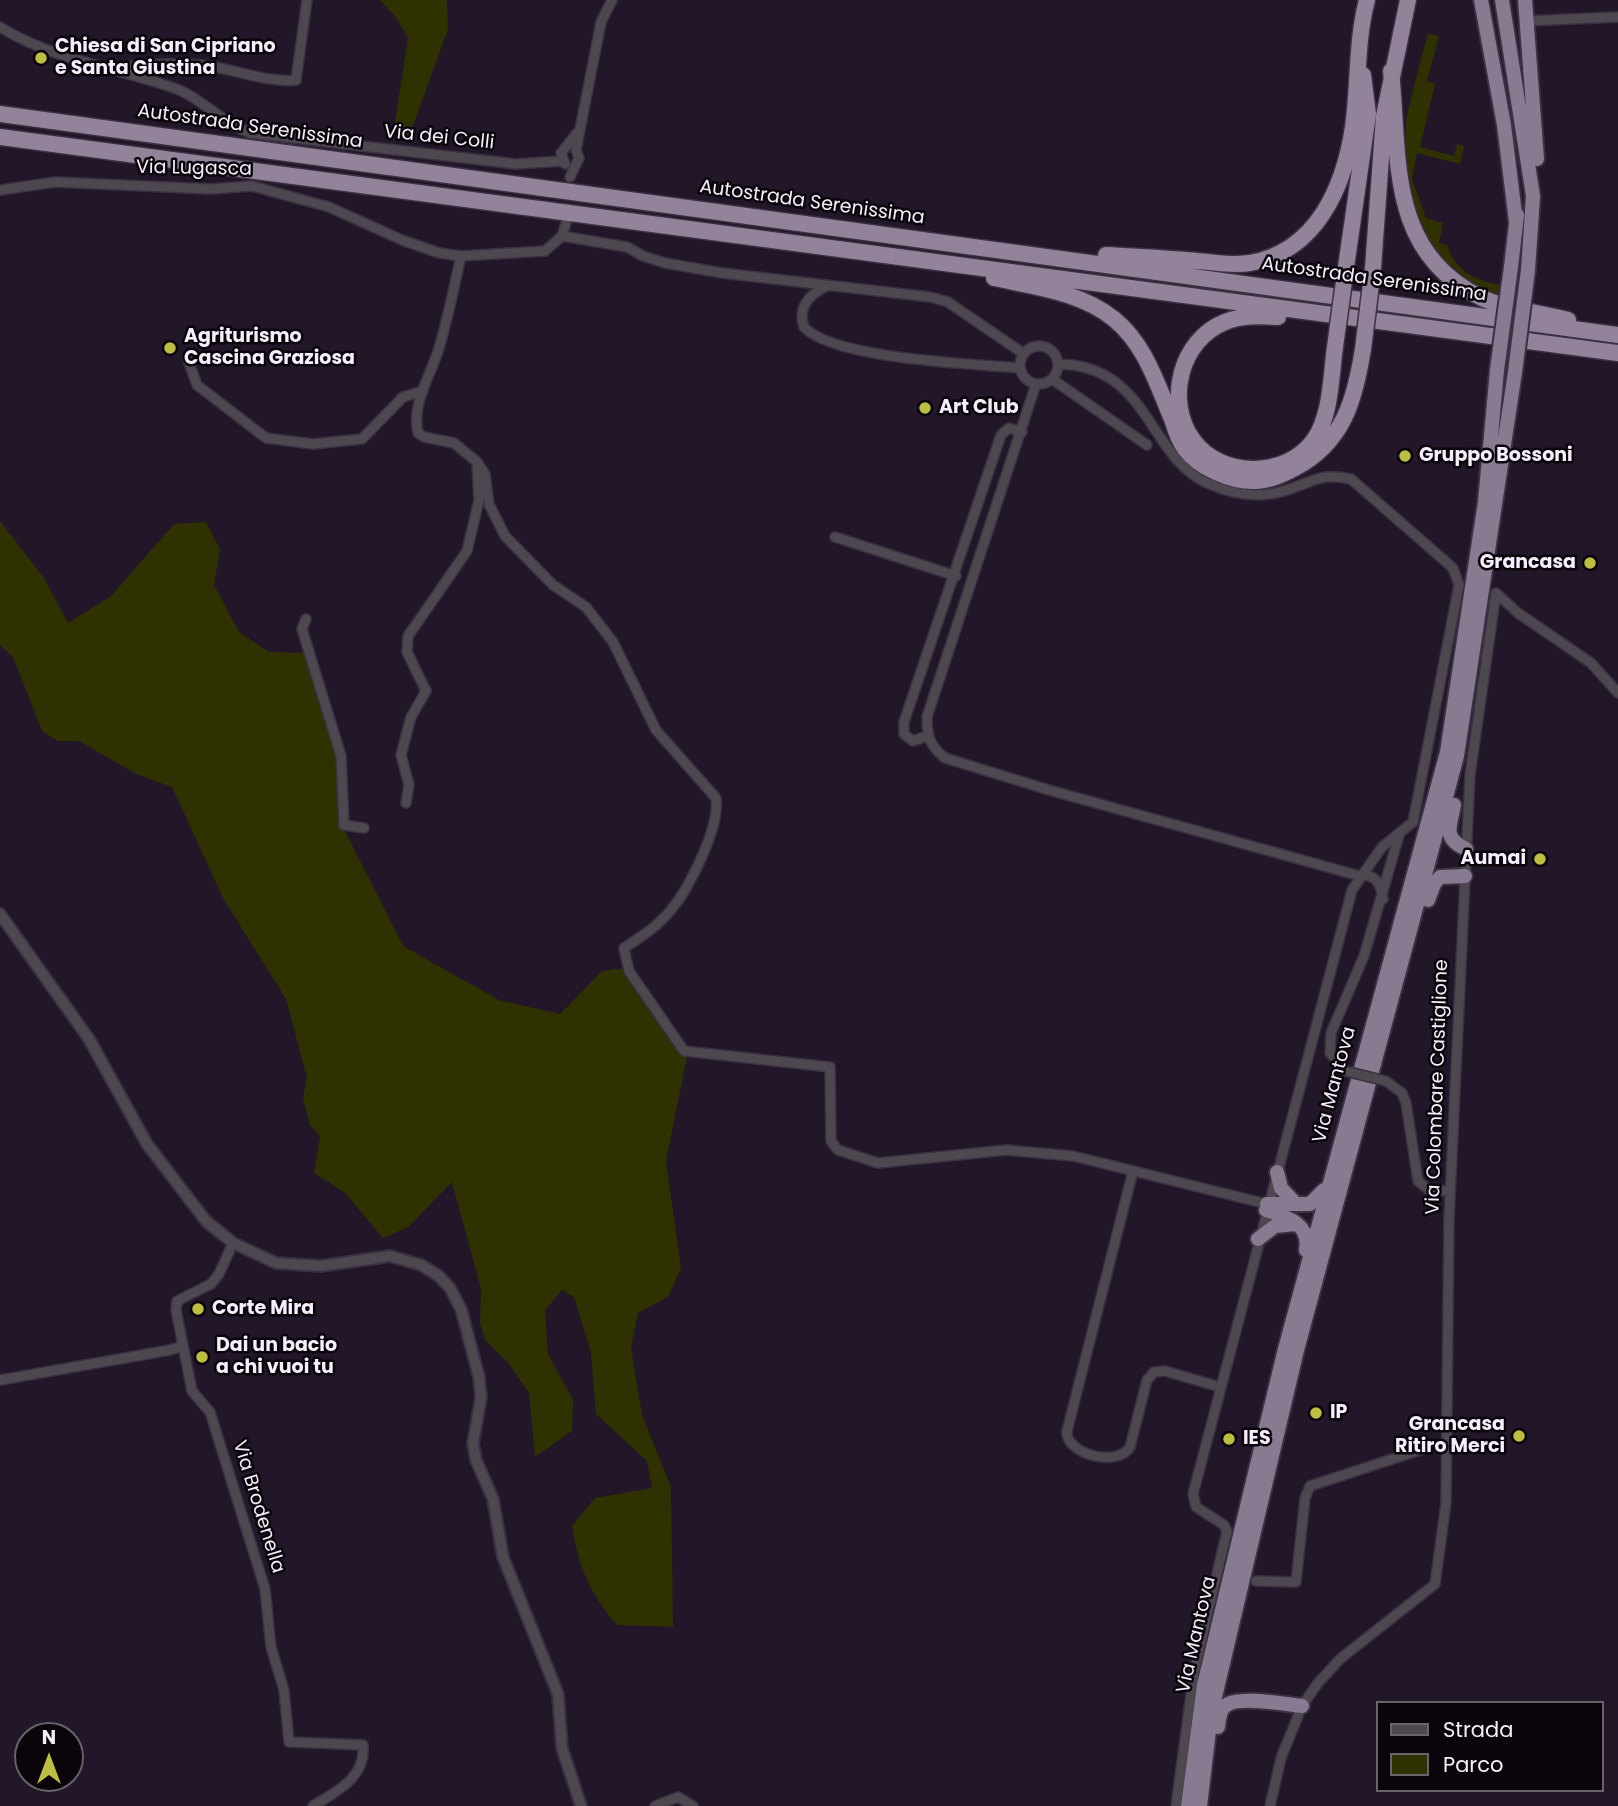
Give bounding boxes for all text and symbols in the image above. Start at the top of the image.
place label: Chiesa di San Cipriano e Santa Giustina [55,36,276,80]
marker: Chiesa di San Cipriano e Santa Giustina [33,50,49,66]
street label: Autostrada Serenissima [136,100,364,154]
street label: Via dei Colli [383,121,495,155]
street label: Via Lugasca [136,157,252,181]
street label: Autostrada Serenissima [698,176,926,230]
street label: Autostrada Serenissima [1260,253,1488,307]
place label: Agriturismo Cascina Graziosa [184,326,355,370]
marker: Agriturismo Cascina Graziosa [162,340,178,356]
place label: Art Club [939,397,1019,419]
marker: Art Club [917,400,933,416]
place label: Gruppo Bossoni [1419,445,1573,467]
marker: Gruppo Bossoni [1397,448,1413,464]
place label: Grancasa [1480,552,1576,574]
marker: Grancasa [1582,555,1598,571]
place label: Aumai [1461,848,1526,870]
marker: Aumai [1532,851,1548,867]
street label: Via Colombare Castiglione [1422,959,1454,1215]
street label: Via Mantova [1309,1024,1361,1146]
place label: Corte Mira [212,1298,314,1320]
marker: Corte Mira [190,1301,206,1317]
place label: Dai un bacio a chi vuoi tu [216,1335,337,1379]
marker: Dai un bacio a chi vuoi tu [194,1349,210,1365]
place label: IP [1330,1402,1347,1424]
marker: IP [1308,1405,1324,1421]
place label: Grancasa Ritiro Merci [1395,1414,1505,1458]
place label: IES [1243,1428,1271,1450]
marker: Grancasa Ritiro Merci [1511,1428,1527,1444]
marker: IES [1221,1431,1237,1447]
street label: Via Brodenella [227,1438,289,1576]
street label: Via Mantova [1172,1574,1222,1696]
legend [1376,1701,1604,1792]
text: Strada [1443,1715,1513,1744]
north arrow [14,1722,84,1792]
text: N [42,1724,56,1751]
text: Parco [1443,1750,1503,1779]

